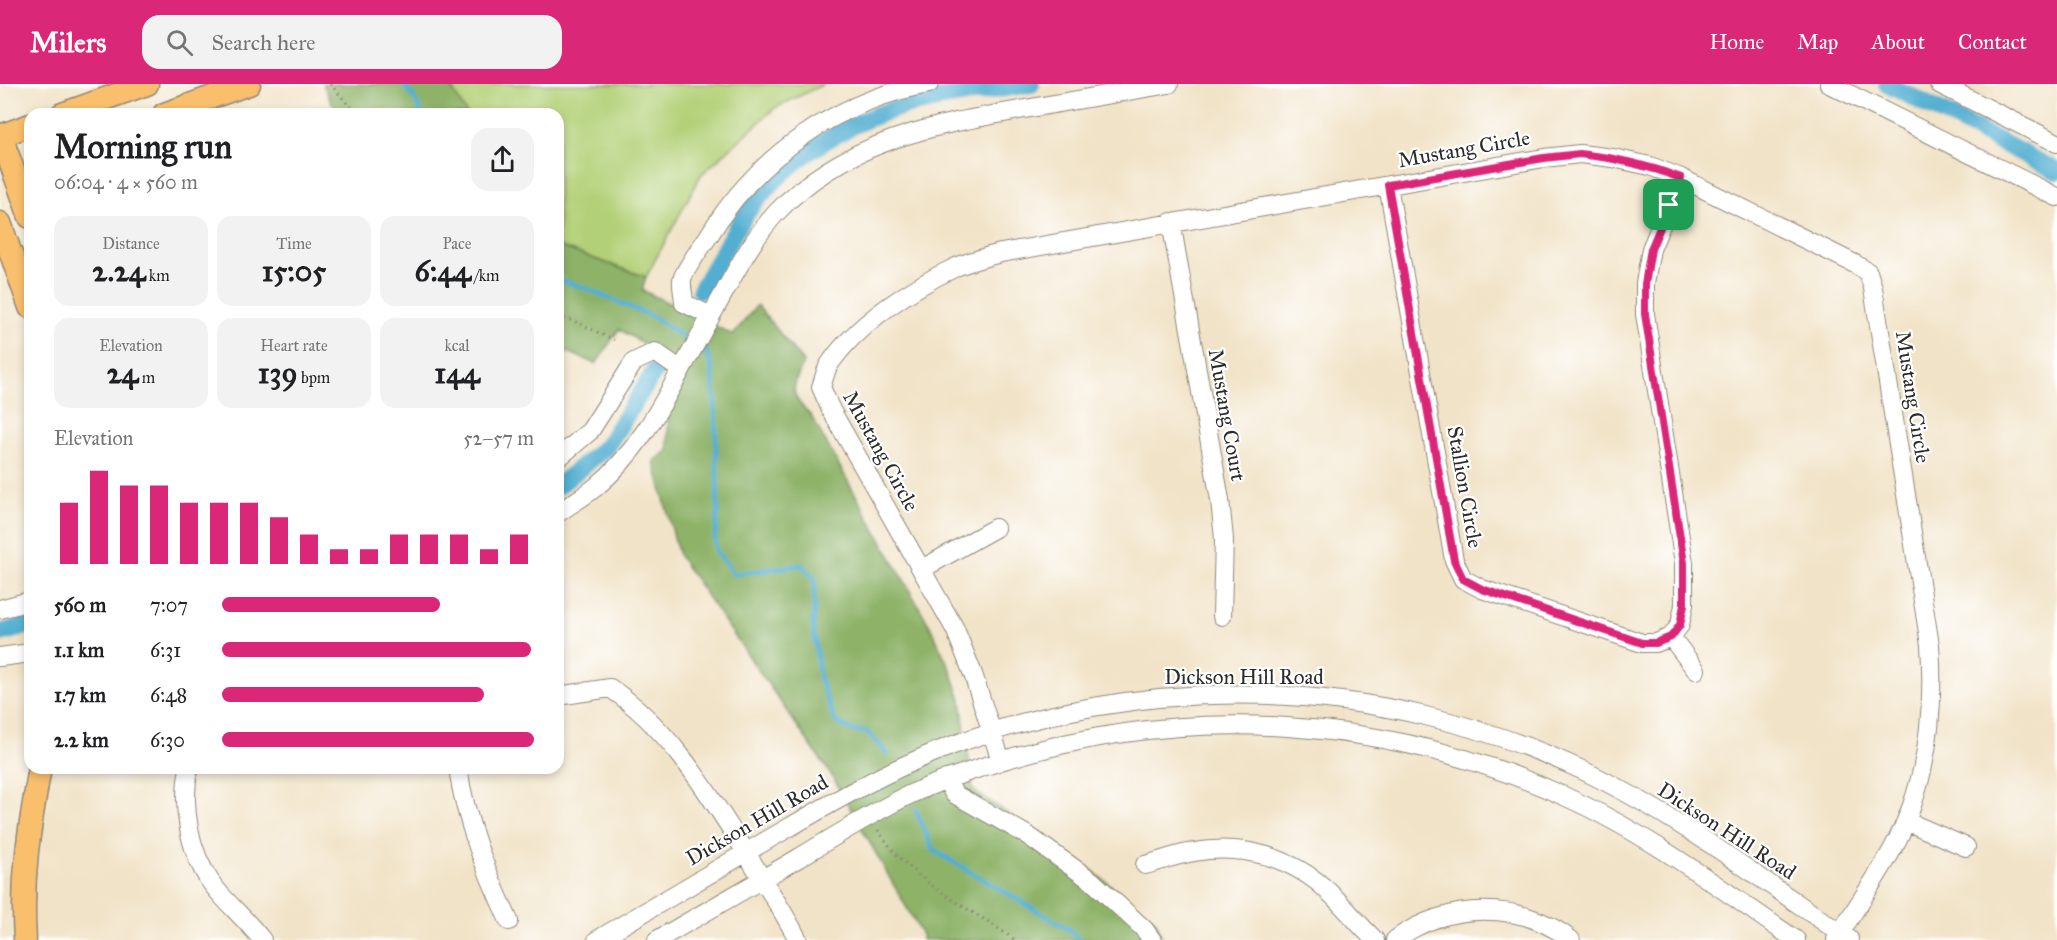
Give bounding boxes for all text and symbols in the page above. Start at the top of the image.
search box [142,15,562,69]
text: Milers [30,25,106,60]
icon: search [163,26,196,59]
text: Search here [211,29,316,56]
text: Home [1709,29,1764,55]
text: Map [1797,29,1838,55]
text: About [1871,29,1925,55]
text: Contact [1958,29,2027,55]
street label: Mustang Circle [1396,125,1532,173]
text: Morning run [54,127,232,167]
button: share [471,128,534,191]
text: 06:04 · 4 × 560 m [54,170,198,194]
pin [1643,179,1694,230]
icon: arrive [1652,188,1685,221]
text: Distance [102,234,160,253]
text: Time [276,234,312,253]
text: Pace [442,234,472,253]
text: 2.24 [92,253,145,289]
text: 15:05 [262,253,326,289]
text: 6:44 [415,253,471,289]
text: km [145,266,170,285]
text: /km [471,266,500,285]
street label: Mustang Circle [1890,329,1936,465]
text: Elevation [99,336,163,355]
text: Heart rate [260,336,328,355]
text: kcal [444,336,470,355]
street label: Mustang Court [1203,347,1252,484]
text: 24 [107,355,138,391]
text: 139 [258,355,298,391]
text: 144 [434,355,480,391]
text: m [138,368,155,387]
text: bpm [298,368,330,387]
street label: Mustang Circle [837,386,925,516]
street label: Stallion Circle [1442,424,1489,550]
text: Elevation [54,426,133,450]
text: 52–57 m [463,426,534,450]
text: 560 m [54,593,106,617]
text: 7:07 [150,593,188,617]
text: 1.1 km [54,638,104,662]
text: 6:31 [150,638,181,662]
street label: Dickson Hill Road [1164,664,1324,690]
text: 1.7 km [54,683,106,707]
text: 6:48 [150,683,187,707]
text: 2.2 km [54,728,109,752]
text: 6:30 [150,728,185,752]
street label: Dickson Hill Road [681,769,833,871]
street label: Dickson Hill Road [1653,777,1801,886]

